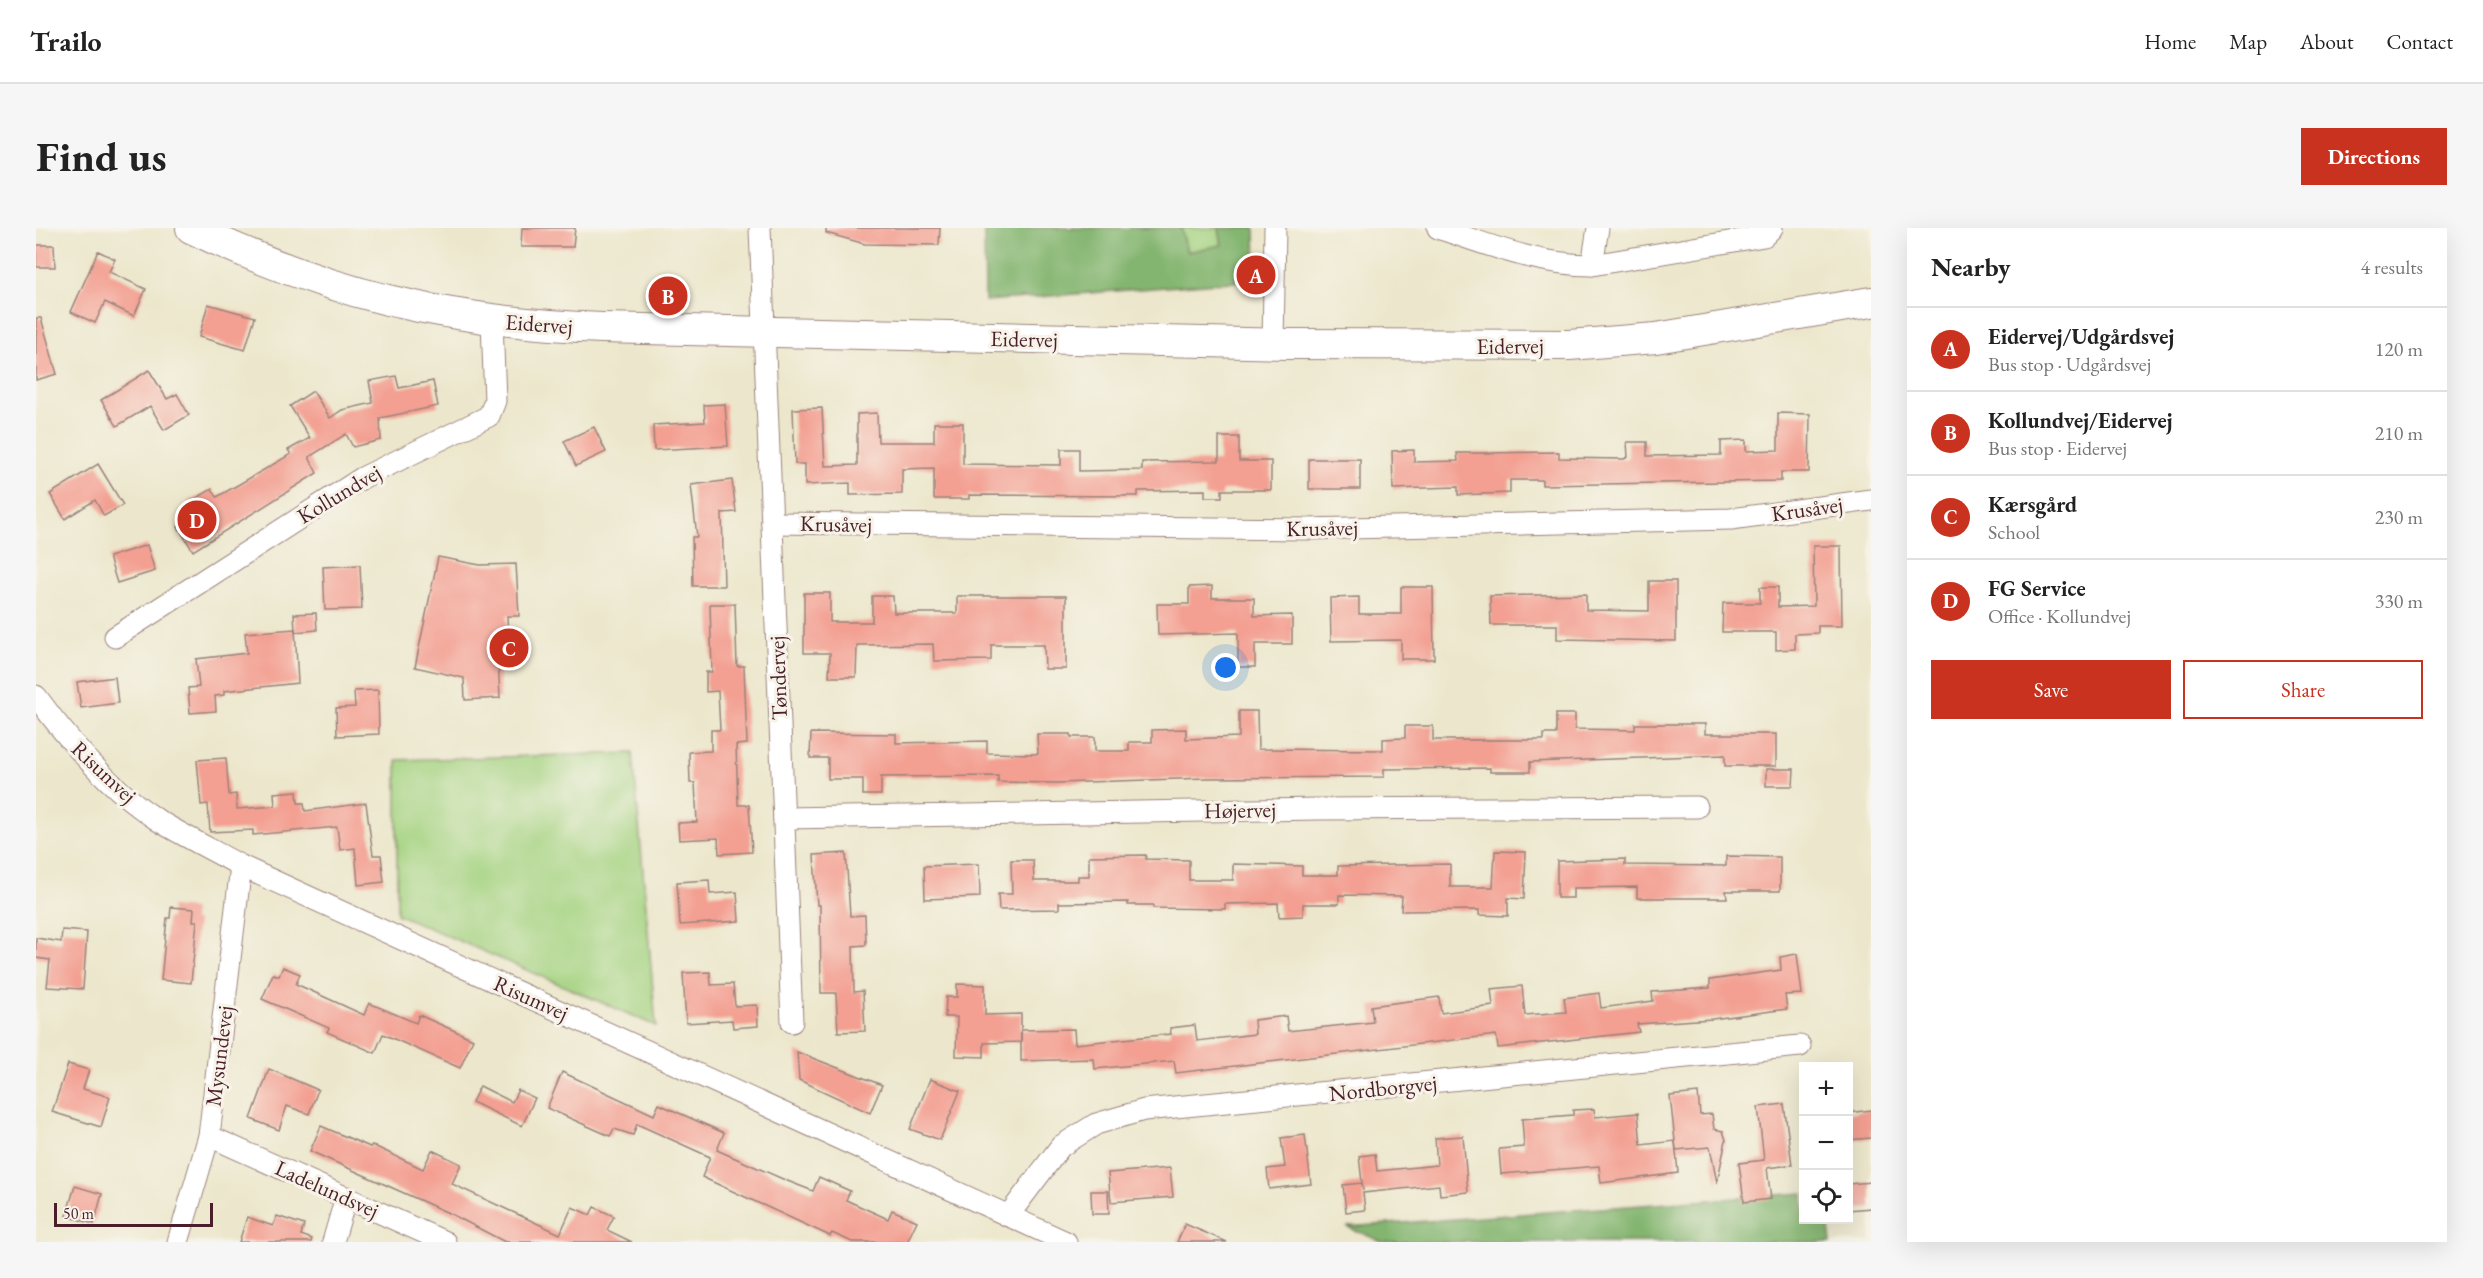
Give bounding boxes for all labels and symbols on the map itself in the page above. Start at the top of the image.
pin: A [1236,252,1276,298]
pin: B [648,274,688,318]
street label: Eidervej [504,307,574,341]
street label: Eidervej [990,324,1058,354]
street label: Eidervej [1476,331,1544,361]
street label: Kollundvej [292,458,386,530]
street label: Krusåvej [1769,490,1845,528]
pin: D [178,498,216,542]
street label: Krusåvej [800,509,872,539]
street label: Krusåvej [1286,513,1358,543]
pin: C [490,626,528,670]
street label: Tøndervej [762,635,794,721]
your location [1211,653,1240,682]
street label: Risumvej [65,734,143,810]
street label: Højervej [1204,795,1276,825]
street label: Risumvej [489,969,573,1027]
street label: Mysundevej [198,1004,240,1108]
street label: Nordborgvej [1327,1068,1439,1108]
street label: Ladelundsvej [271,1153,383,1225]
scale bar [54,1200,213,1228]

